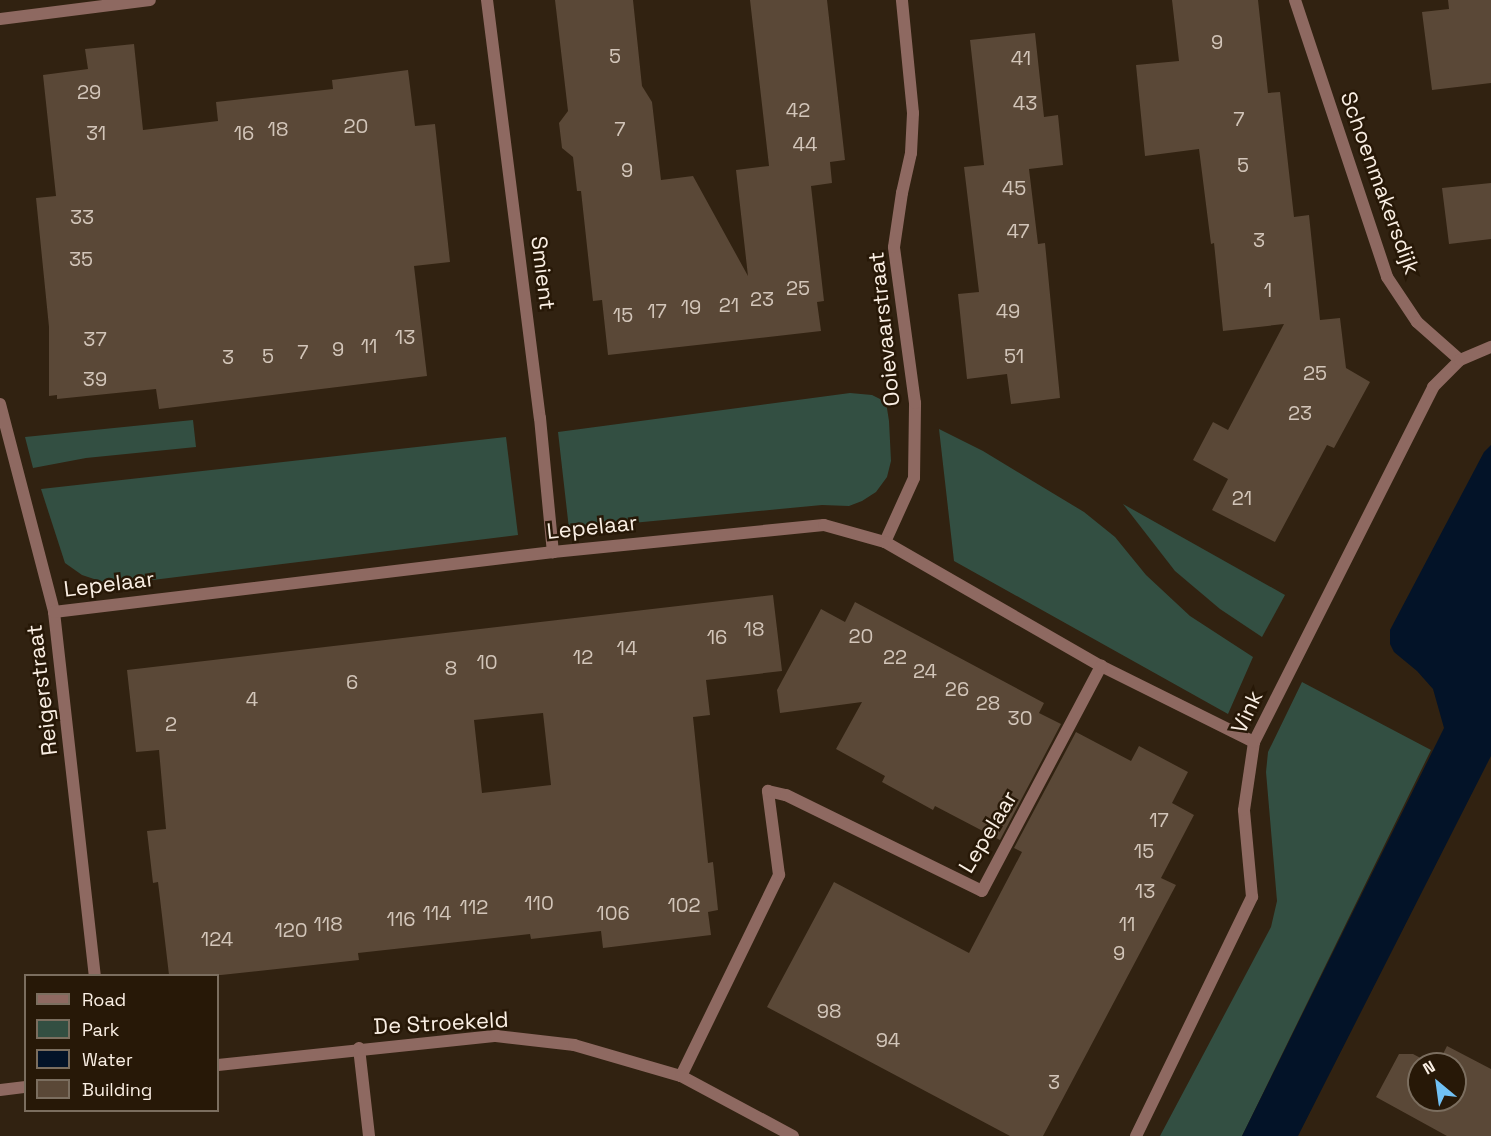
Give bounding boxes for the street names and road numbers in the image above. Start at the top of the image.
street label: Schoenmakersdijk [1335,88,1425,278]
street label: Smient [525,235,561,311]
street label: Ooievaarstraat [863,250,905,408]
street label: Lepelaar [545,509,639,545]
street label: Lepelaar [62,565,156,603]
street label: Reigerstraat [21,623,63,757]
street label: Vink [1226,686,1268,738]
street label: Lepelaar [953,786,1023,878]
street label: De Stroekeld [373,1006,509,1040]

